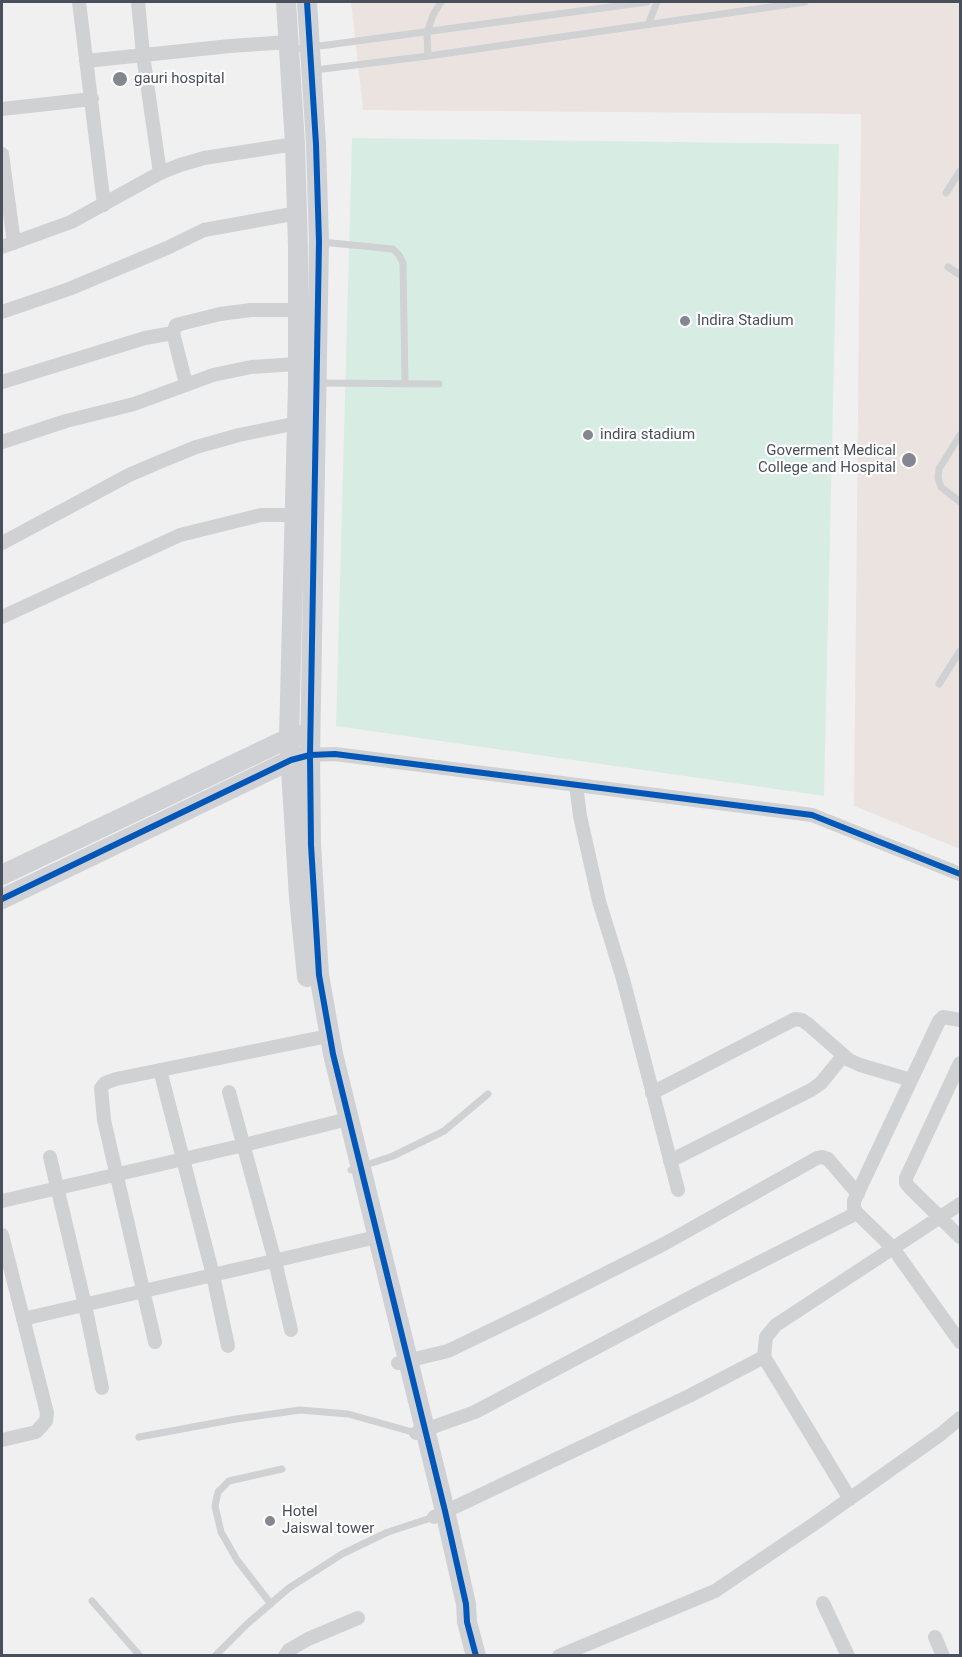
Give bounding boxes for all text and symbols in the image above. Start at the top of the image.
marker: gauri hospital [111,70,129,88]
place label: gauri hospital [134,70,225,88]
place label: Indira Stadium [697,312,794,330]
marker: Indira Stadium [678,314,692,328]
place label: indira stadium [600,426,695,444]
marker: indira stadium [581,428,595,442]
place label: Goverment Medical College and Hospital [758,442,896,477]
marker: Goverment Medical College and Hospital [900,451,918,469]
place label: Hotel Jaiswal tower [282,1503,374,1538]
marker: Hotel Jaiswal tower [263,1514,277,1528]

